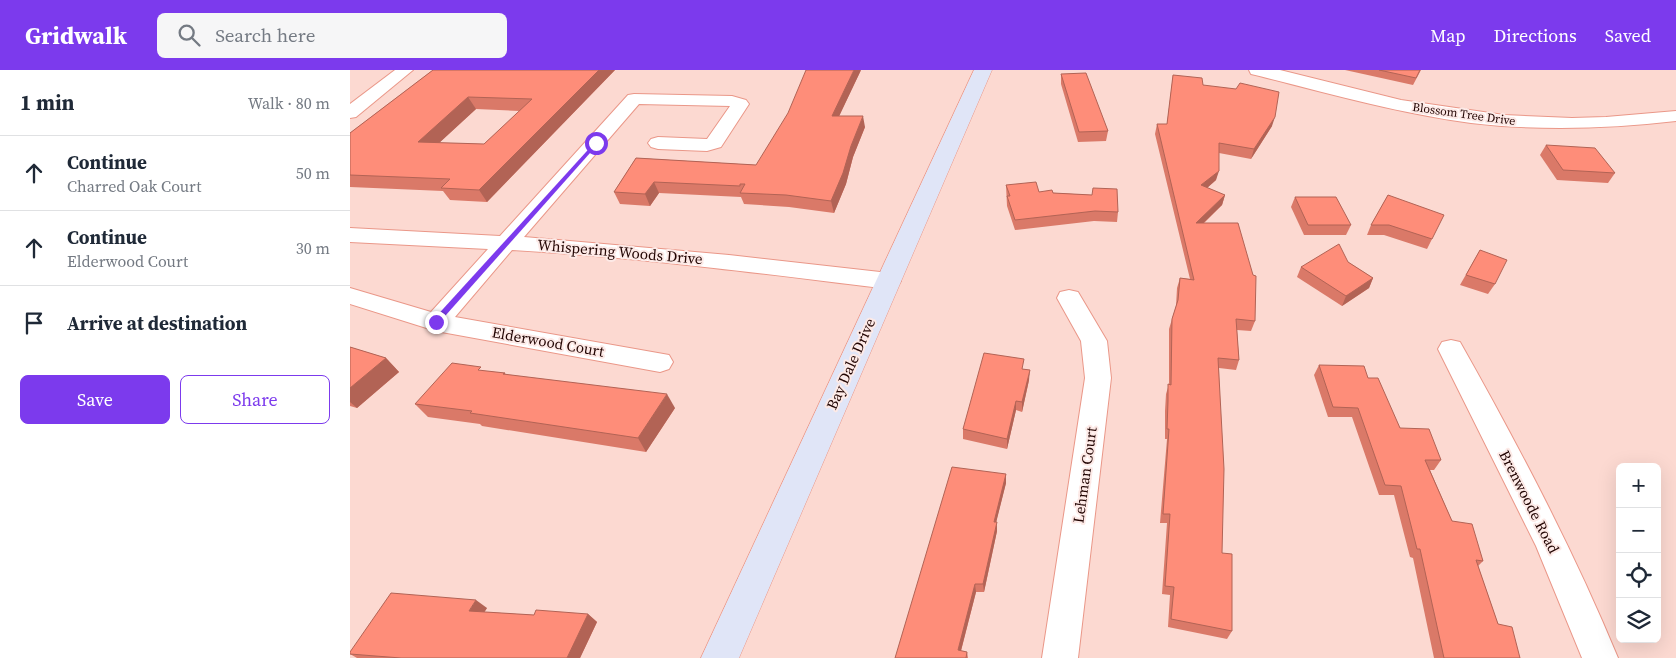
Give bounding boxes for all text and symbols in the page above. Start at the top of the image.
search box [157,13,507,58]
text: Gridwalk [25,19,127,52]
icon: search [175,21,203,49]
text: Search here [215,22,315,48]
text: Map [1430,23,1466,48]
text: Directions [1494,23,1577,48]
text: Saved [1605,23,1651,48]
text: 1 min [20,88,75,117]
text: Walk · 80 m [248,92,330,114]
street label: Blossom Tree Drive [1412,99,1516,129]
route start [585,132,608,155]
text: Continue [67,149,147,175]
icon: ahead [20,159,48,187]
text: 50 m [296,162,330,184]
text: Charred Oak Court [67,175,201,197]
text: Continue [67,224,147,250]
icon: ahead [20,234,48,262]
street label: Whispering Woods Drive [536,234,704,269]
text: 30 m [296,237,330,259]
text: Elderwood Court [67,250,188,272]
icon: arrive [20,309,48,337]
text: Arrive at destination [67,310,247,336]
route end [425,311,448,334]
street label: Bay Dale Drive [821,314,880,413]
street label: Elderwood Court [490,321,606,362]
button: Save [20,375,170,424]
button: Share [180,375,330,424]
street label: Lehman Court [1067,425,1102,524]
street label: Brenwoode Road [1494,447,1565,557]
map controls [1616,463,1661,643]
button: + [1616,463,1661,508]
button: − [1616,508,1661,553]
button: locate [1616,553,1661,598]
button: layers [1616,598,1661,643]

